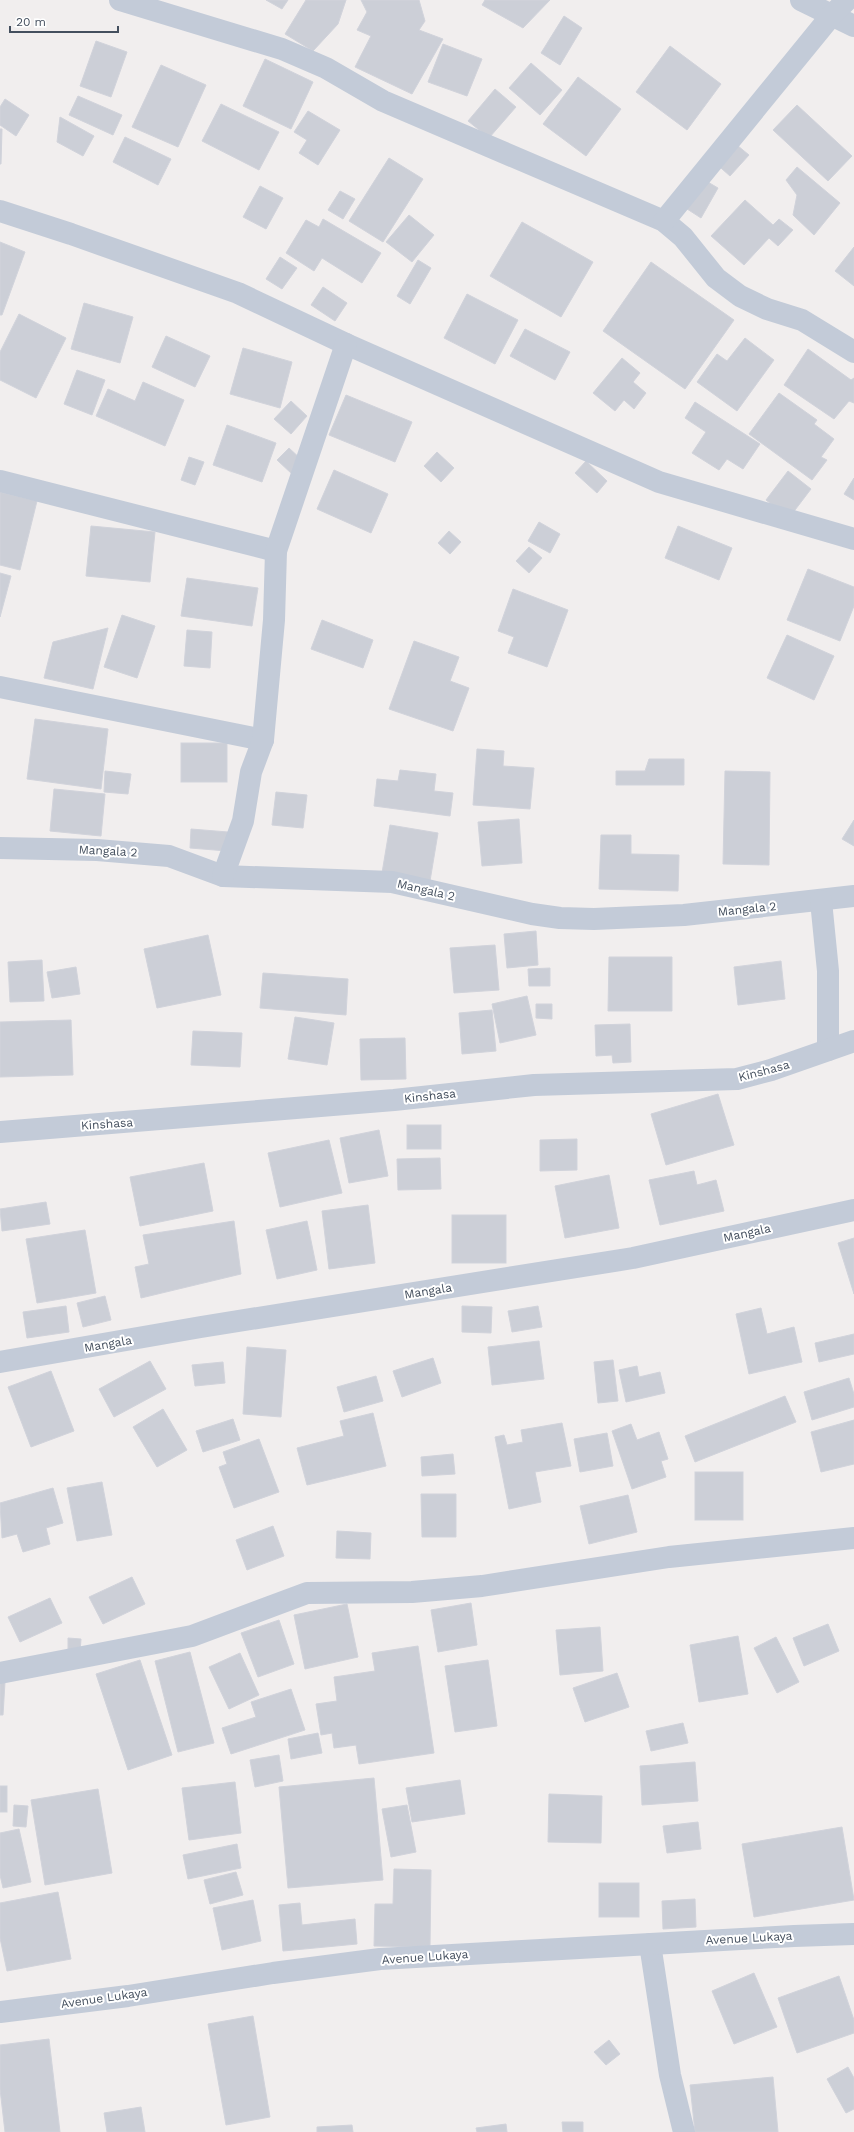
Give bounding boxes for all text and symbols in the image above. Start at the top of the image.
scale bar [10,8,118,34]
text: 20 m [16,15,46,29]
street label: Mangala 2 [78,842,138,860]
street label: Mangala 2 [396,877,456,903]
street label: Mangala 2 [717,899,777,919]
street label: Kinshasa [737,1057,791,1085]
street label: Kinshasa [403,1086,457,1106]
street label: Kinshasa [80,1115,134,1133]
street label: Mangala [722,1221,772,1245]
street label: Mangala [403,1280,453,1302]
street label: Mangala [83,1333,133,1355]
street label: Avenue Lukaya [705,1929,793,1947]
street label: Avenue Lukaya [381,1947,469,1967]
street label: Avenue Lukaya [60,1985,148,2011]

